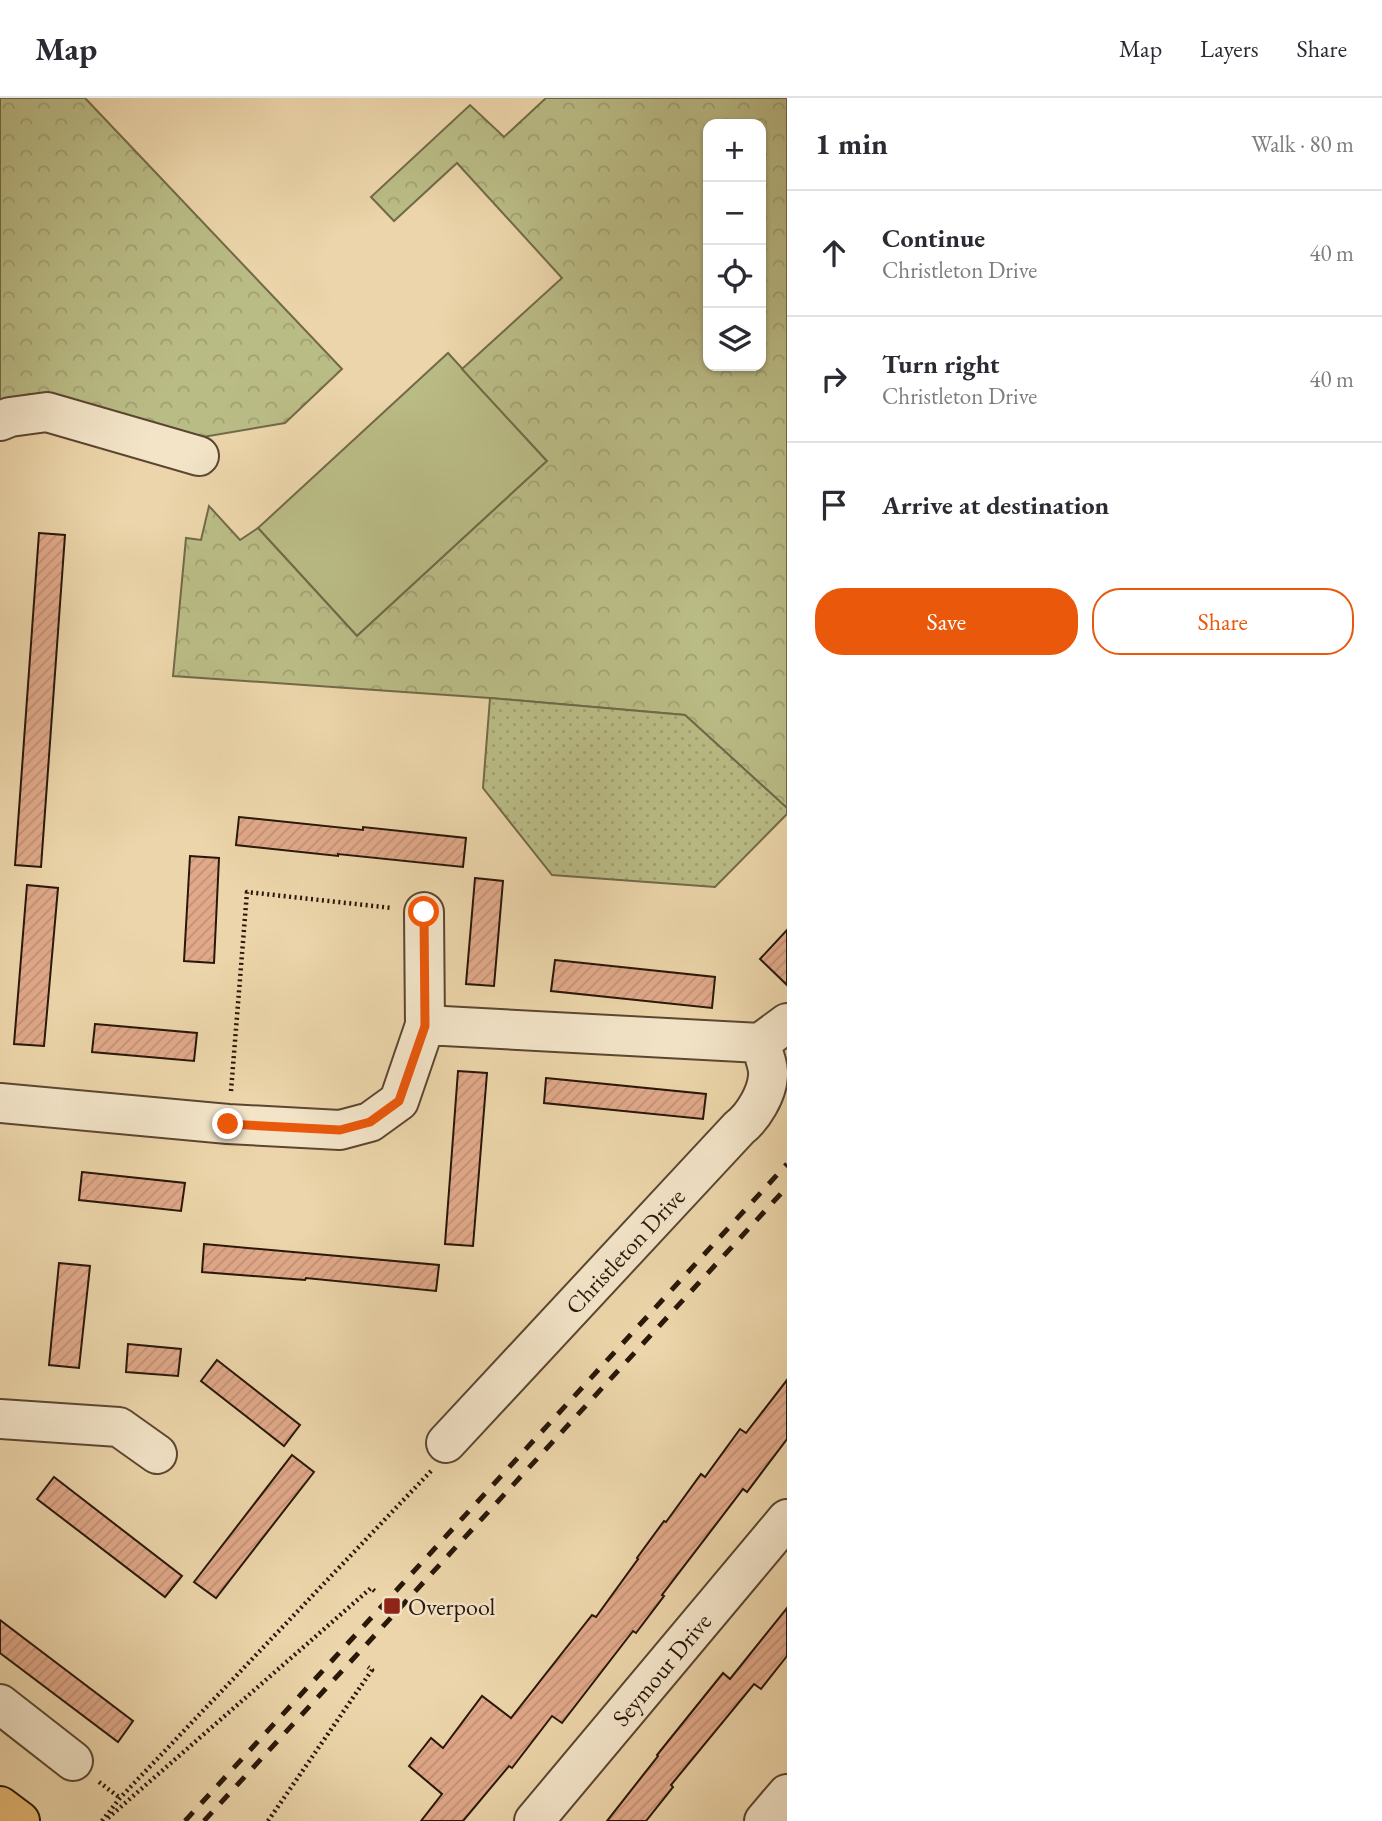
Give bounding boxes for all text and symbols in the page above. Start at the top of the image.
text: Map [35,27,97,70]
text: Map [1119,33,1162,64]
text: Layers [1200,33,1259,64]
text: Share [1297,33,1347,64]
map controls [703,119,766,371]
button: + [703,119,766,182]
text: 1 min [815,124,888,163]
text: Walk · 80 m [1251,129,1354,159]
button: − [703,182,766,245]
text: Continue [882,221,985,255]
icon: ahead [815,234,853,272]
text: 40 m [1309,238,1354,268]
button: locate [703,245,766,308]
text: Christleton Drive [882,255,1037,285]
button: layers [703,308,766,371]
text: Turn right [882,347,1000,381]
icon: right [815,360,853,398]
text: 40 m [1309,364,1354,394]
text: Christleton Drive [882,381,1037,411]
icon: arrive [815,486,853,524]
text: Arrive at destination [882,488,1109,522]
button: Save [815,588,1078,655]
button: Share [1092,588,1354,655]
route start [408,896,439,927]
route end [212,1108,243,1139]
street label: Christleton Drive [558,1181,692,1321]
place label: Overpool [408,1591,495,1622]
marker: Overpool [382,1596,402,1616]
street label: Seymour Drive [605,1606,717,1732]

